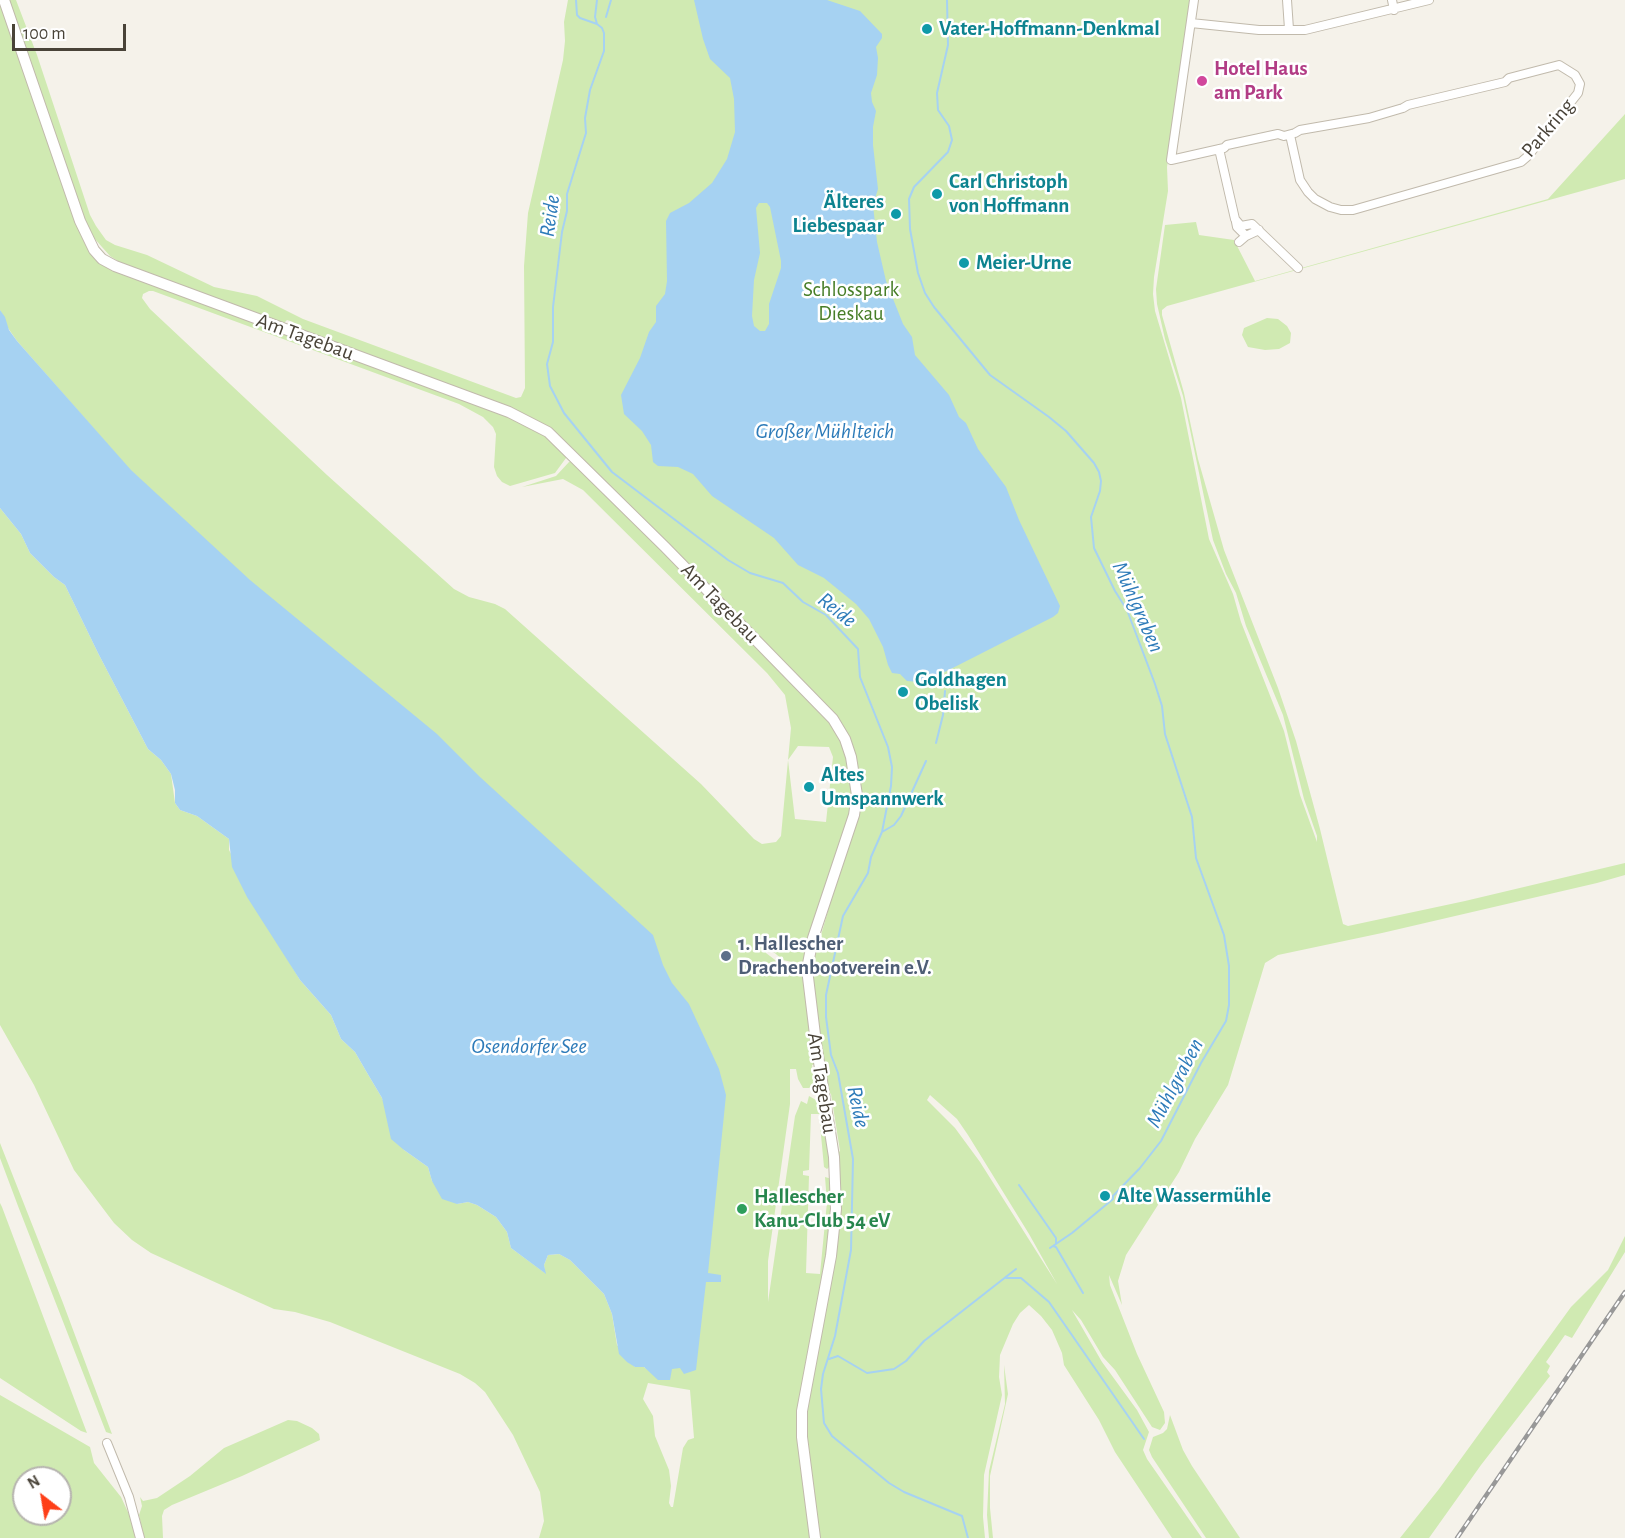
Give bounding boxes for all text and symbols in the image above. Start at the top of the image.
scale bar [15,12,129,50]
place label: Vater-Hoffmann-Denkmal [939,16,1160,42]
marker: Vater-Hoffmann-Denkmal [920,22,934,36]
text: 100 m [23,25,66,43]
place label: Hotel Haus am Park [1214,56,1307,106]
marker: Hotel Haus am Park [1195,74,1209,88]
street label: Parkring [1516,93,1580,163]
place label: Carl Christoph von Hoffmann [949,169,1069,219]
marker: Carl Christoph von Hoffmann [930,187,944,201]
place label: Älteres Liebespaar [792,189,884,239]
water label: Reide [534,193,566,239]
marker: Älteres Liebespaar [889,207,903,221]
place label: Meier-Urne [976,250,1072,276]
marker: Meier-Urne [957,256,971,270]
park label: Schlosspark Dieskau [803,277,899,327]
street label: Am Tagebau [253,308,357,366]
water label: Großer Mühlteich [756,418,894,444]
water label: Mühlgraben [1106,557,1170,657]
street label: Am Tagebau [676,558,764,648]
water label: Reide [812,587,862,633]
place label: Goldhagen Obelisk [915,667,1007,717]
marker: Goldhagen Obelisk [896,685,910,699]
place label: Altes Umspannwerk [821,762,944,812]
marker: Altes Umspannwerk [802,780,816,794]
place label: 1. Hallescher Drachenbootverein e.V. [738,931,932,981]
marker: 1. Hallescher Drachenbootverein e.V. [719,949,733,963]
street label: Am Tagebau [802,1031,842,1135]
water label: Osendorfer See [471,1033,587,1059]
water label: Mühlgraben [1141,1034,1209,1132]
water label: Reide [841,1084,875,1130]
place label: Alte Wassermühle [1117,1183,1271,1209]
place label: Hallescher Kanu-Club 54 eV [754,1184,890,1234]
marker: Alte Wassermühle [1098,1189,1112,1203]
marker: Hallescher Kanu-Club 54 eV [735,1202,749,1216]
north arrow [12,1466,72,1526]
text: N [25,1473,43,1492]

